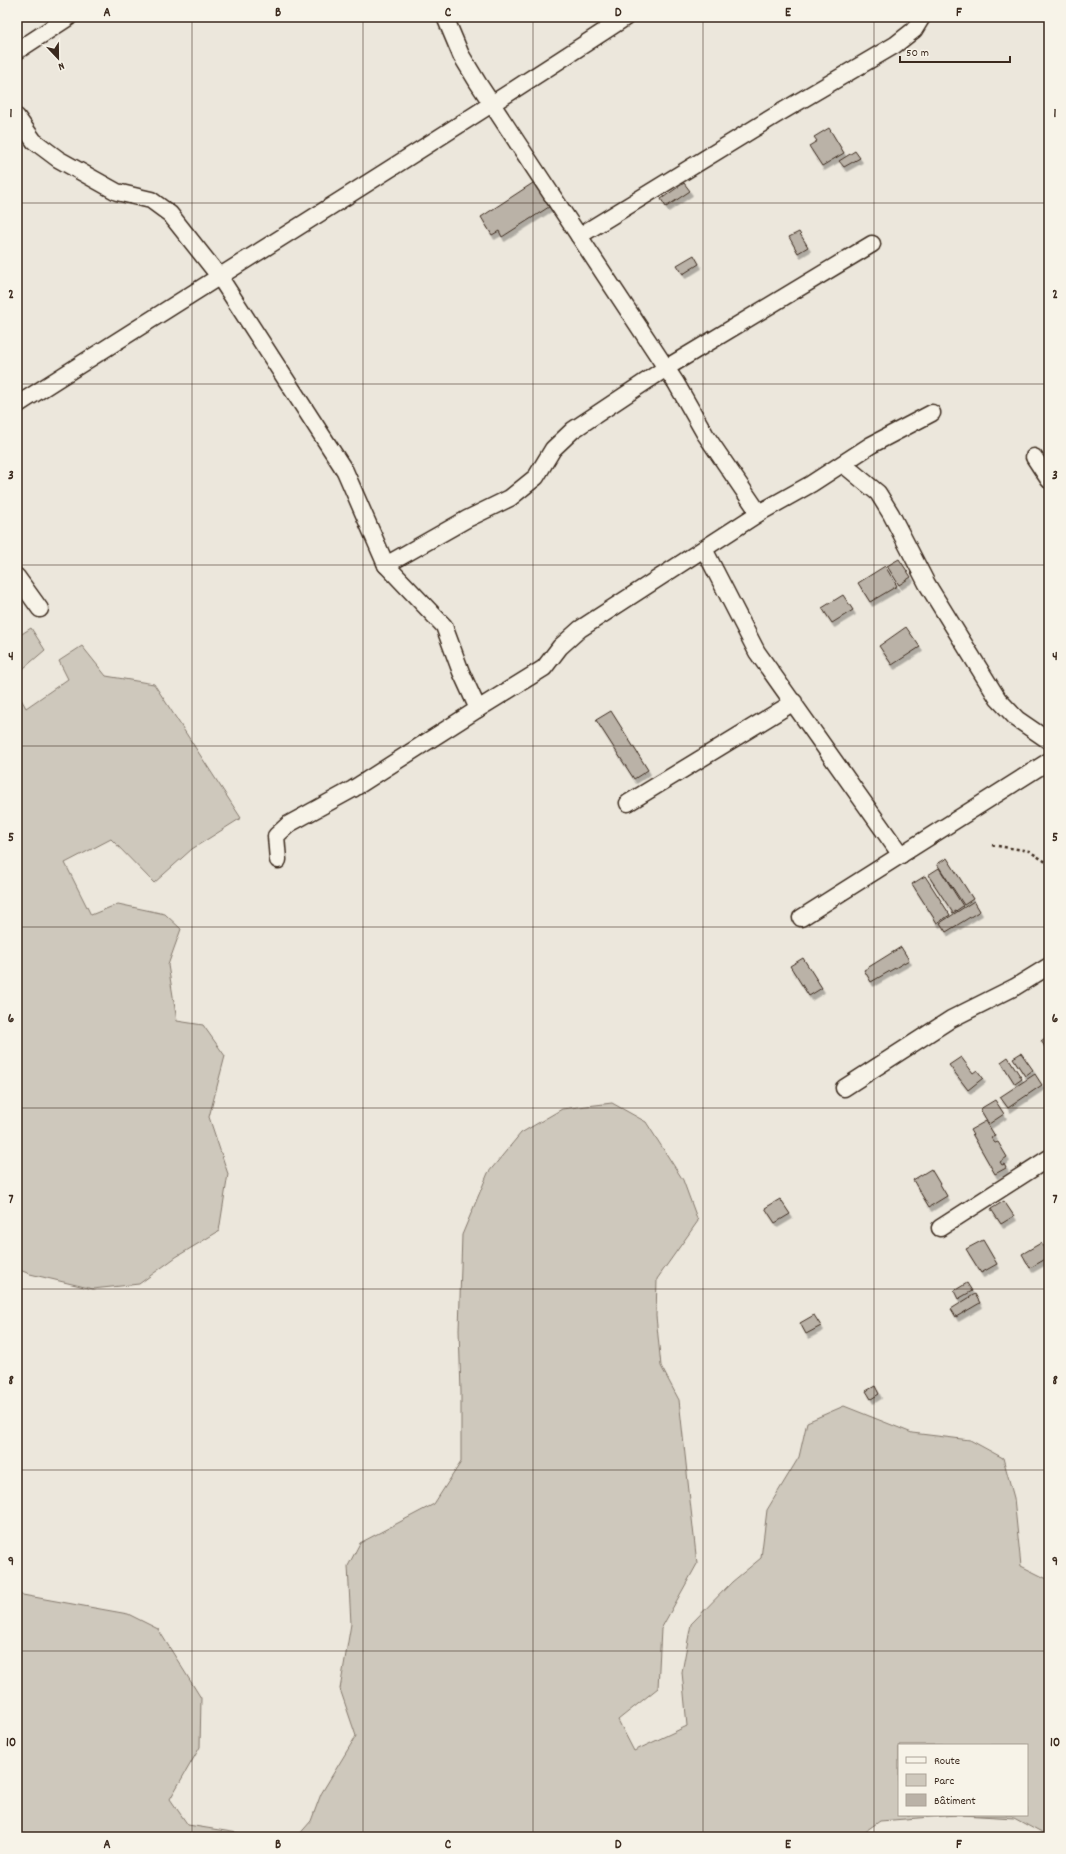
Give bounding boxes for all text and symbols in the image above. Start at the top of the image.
text: A [103,4,111,23]
text: B [275,4,281,23]
text: C [445,4,452,23]
text: D [615,4,622,23]
text: E [785,4,792,23]
text: F [956,4,962,23]
north arrow [38,38,78,78]
scale bar [900,38,1010,64]
text: 50 m [906,45,929,62]
text: N [55,57,67,74]
text: 1 [10,105,13,124]
text: 1 [1054,105,1057,124]
text: 2 [8,286,14,305]
text: 2 [1052,286,1058,305]
text: 3 [8,467,14,486]
text: 3 [1052,467,1058,486]
text: 4 [8,648,14,667]
text: 4 [1052,648,1058,667]
text: 5 [8,829,14,848]
text: 5 [1052,829,1058,848]
text: 6 [8,1010,15,1029]
text: 6 [1052,1010,1059,1029]
text: 7 [9,1191,14,1210]
text: 7 [1053,1191,1058,1210]
text: 8 [8,1372,14,1391]
text: 8 [1052,1372,1058,1391]
text: 9 [8,1553,14,1572]
text: 9 [1052,1553,1058,1572]
text: 10 [6,1734,16,1753]
text: 10 [1050,1734,1060,1753]
legend [898,1744,1028,1816]
text: Route [934,1753,960,1770]
text: Parc [934,1773,955,1790]
text: Bâtiment [934,1793,976,1810]
text: A [103,1836,111,1854]
text: B [275,1836,281,1854]
text: C [445,1836,452,1854]
text: D [615,1836,622,1854]
text: E [785,1836,792,1854]
text: F [956,1836,962,1854]

